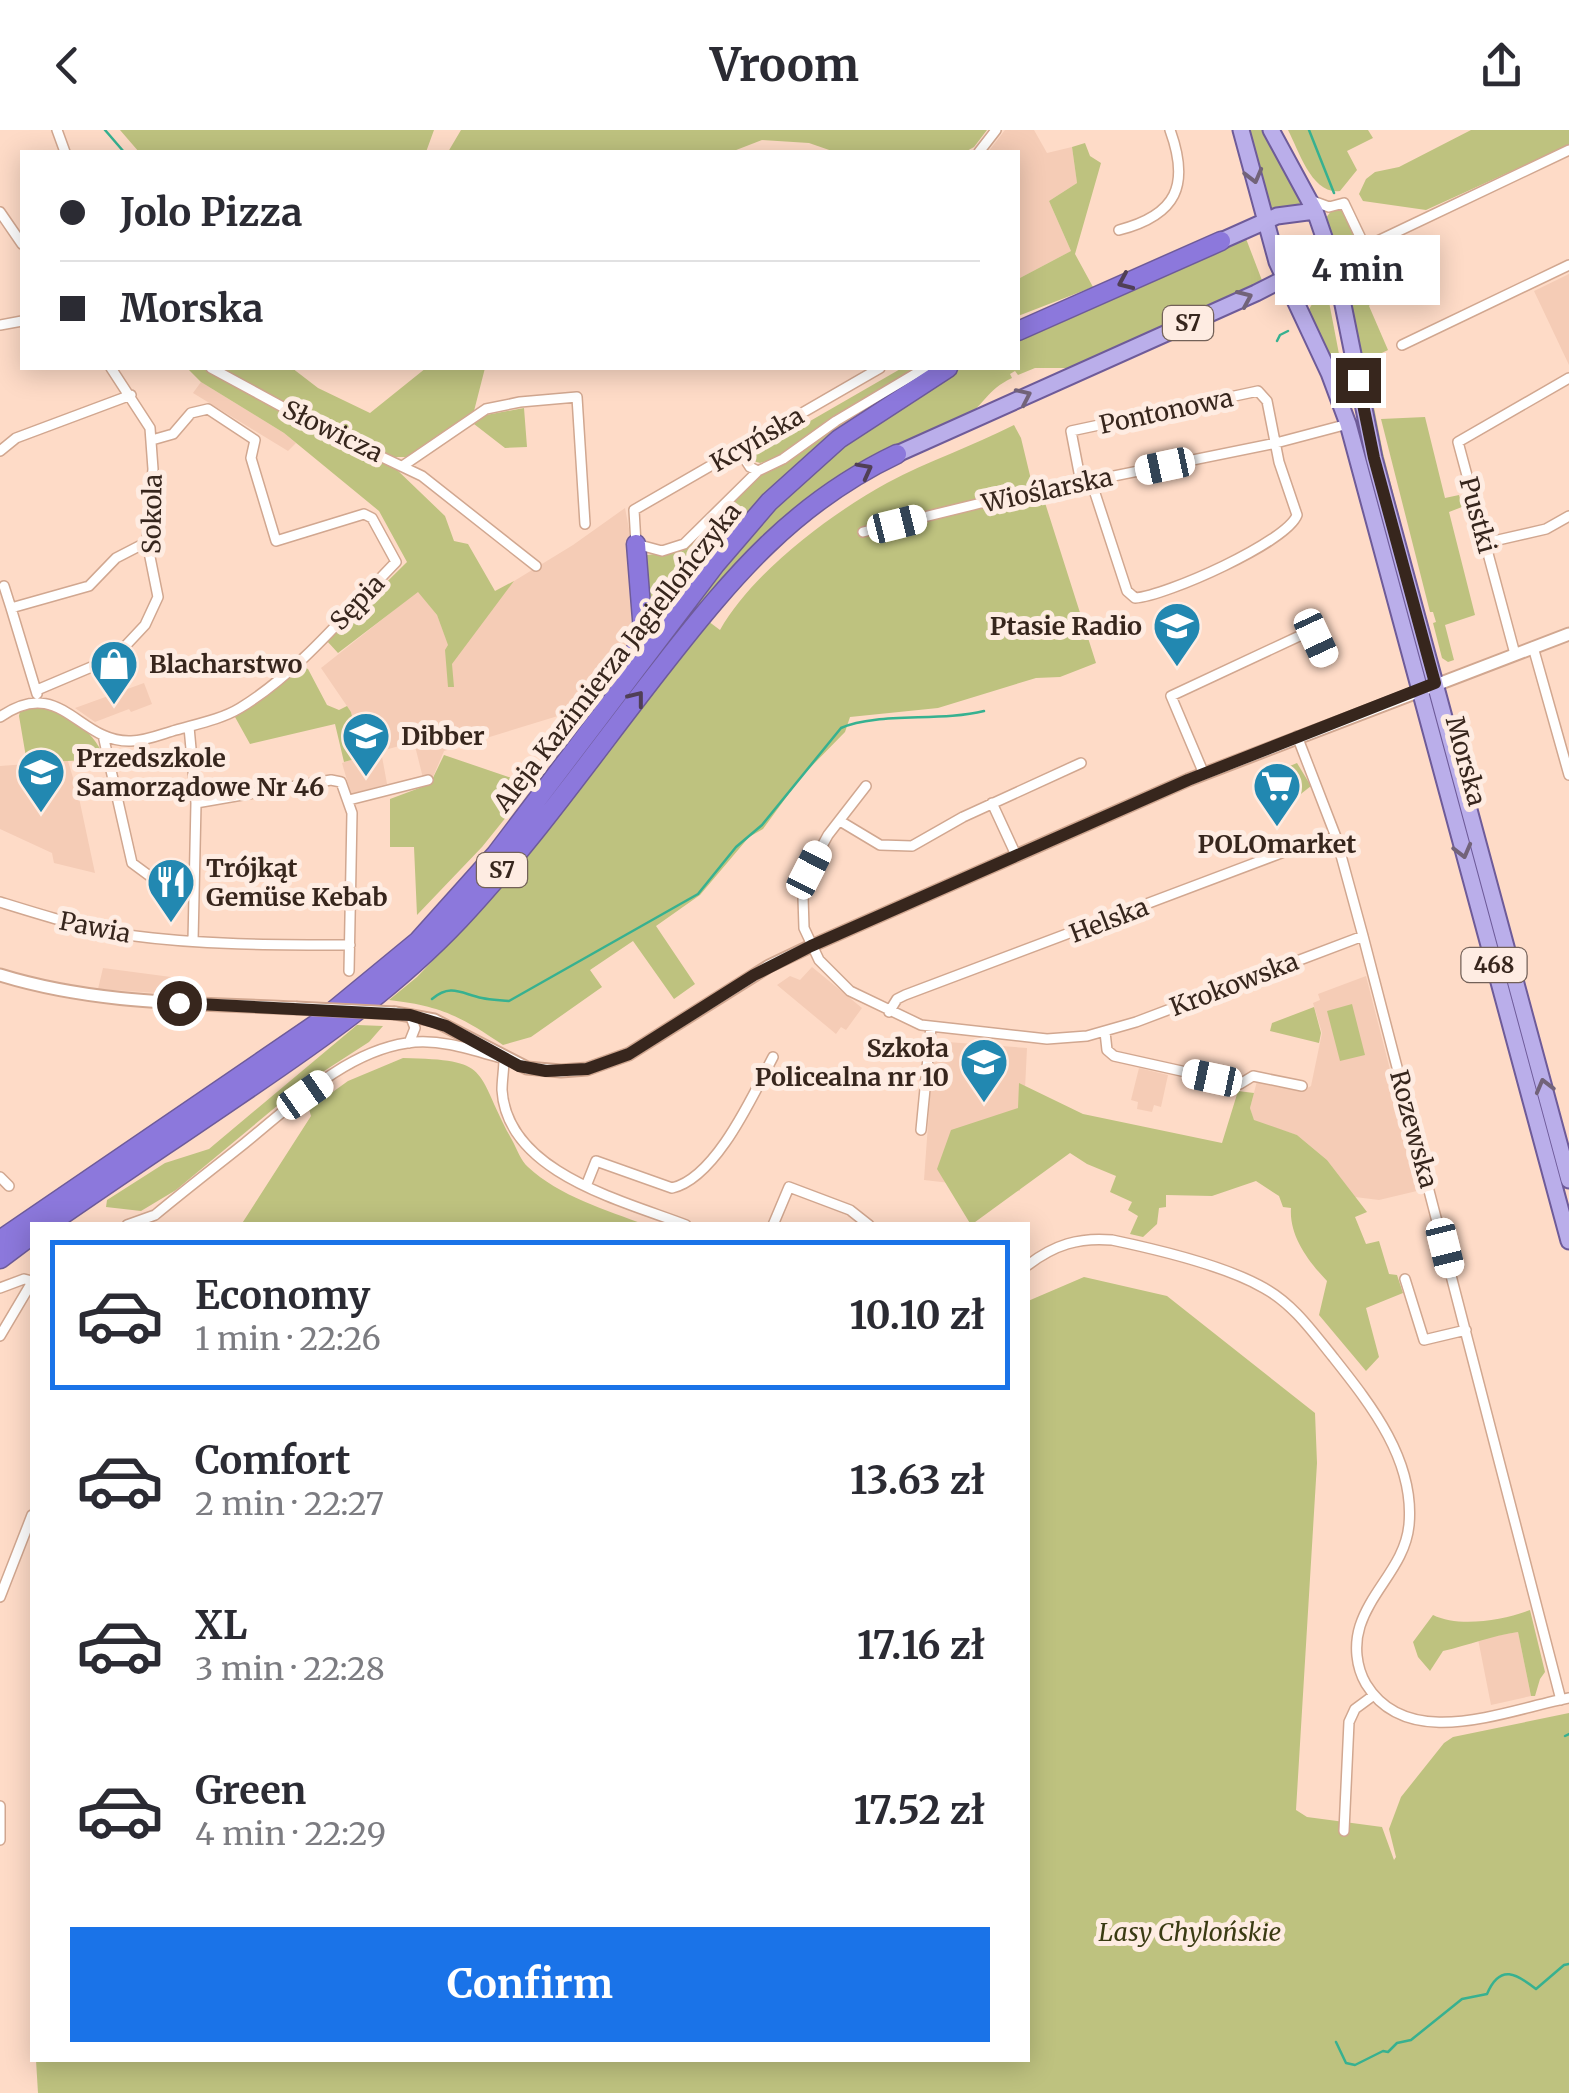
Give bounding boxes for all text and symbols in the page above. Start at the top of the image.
text: Vroom [710,37,859,93]
icon: back [40,38,95,93]
icon: share [1474,38,1529,93]
one-way arrow [1242,167,1263,184]
text: Jolo Pizza [120,189,302,236]
callout: 4 min [1276,235,1440,305]
text: 4 min [1311,250,1404,290]
one-way arrow [1117,270,1135,290]
text: Morska [120,285,263,332]
one-way arrow [1235,290,1253,310]
road number: S7 [1163,306,1213,340]
route end [1336,358,1381,403]
street label: Pontonowa [1096,381,1236,441]
one-way arrow [1014,389,1032,409]
street label: Słowicza [278,393,388,469]
street label: Kcyńska [705,400,809,478]
car [1133,445,1197,487]
street label: Wioślarska [978,461,1115,520]
one-way arrow [854,463,872,483]
street label: Pustki [1452,473,1504,557]
street label: Sokola [135,474,169,554]
street label: Aleja Kazimierza Jagiellończyka [486,496,748,819]
car [864,502,930,546]
street label: Sępia [323,568,391,636]
school or university icon: Ptasie Radio [1151,600,1203,668]
car [1290,604,1342,672]
place label: Ptasie Radio [990,610,1142,642]
shop icon: Blacharstwo [88,638,140,706]
place label: Blacharstwo [149,648,303,680]
one-way arrow [625,692,643,710]
school or university icon: Dibber [340,710,392,778]
street label: Morska [1439,713,1493,809]
place label: Dibber [401,720,485,752]
place label: Przedszkole Samorządowe Nr 46 [76,742,324,803]
school or university icon: Przedszkole Samorządowe Nr 46 [15,746,67,814]
supermarket icon: POLOmarket [1251,760,1303,828]
place label: POLOmarket [1198,828,1356,860]
car [782,836,836,904]
one-way arrow [1452,842,1473,859]
place label: Trójkąt Gemüse Kebab [206,852,388,913]
road number: S7 [477,853,527,887]
restaurant icon: Trójkąt Gemüse Kebab [145,856,197,924]
street label: Helska [1065,890,1153,950]
street label: Pawia [57,904,133,950]
street label: Krokowska [1165,945,1303,1023]
road number: 468 [1462,948,1526,982]
route start [157,981,202,1026]
place label: Szkoła Policealna nr 10 [755,1032,949,1093]
school or university icon: Szkoła Policealna nr 10 [958,1036,1010,1104]
car [1180,1057,1244,1099]
car [272,1066,338,1124]
street label: Rozewska [1383,1067,1445,1191]
one-way arrow [1534,1078,1555,1095]
car [1423,1215,1467,1281]
icon: car [75,1270,165,1360]
text: Economy [195,1272,370,1319]
text: 10.10 zł [850,1292,985,1339]
text: 1 min · 22:26 [195,1319,381,1359]
icon: car [75,1435,165,1525]
text: Comfort [195,1437,351,1484]
text: 13.63 zł [850,1457,985,1504]
text: 2 min · 22:27 [195,1484,384,1524]
icon: car [75,1600,165,1690]
text: XL [195,1602,247,1649]
text: 17.16 zł [857,1622,985,1669]
text: 3 min · 22:28 [195,1649,385,1689]
icon: car [75,1765,165,1855]
text: Green [195,1767,306,1814]
text: 17.52 zł [853,1787,985,1834]
text: 4 min · 22:29 [195,1814,386,1854]
park label: Lasy Chylońskie [1099,1916,1281,1948]
button: Confirm [70,1927,990,2042]

